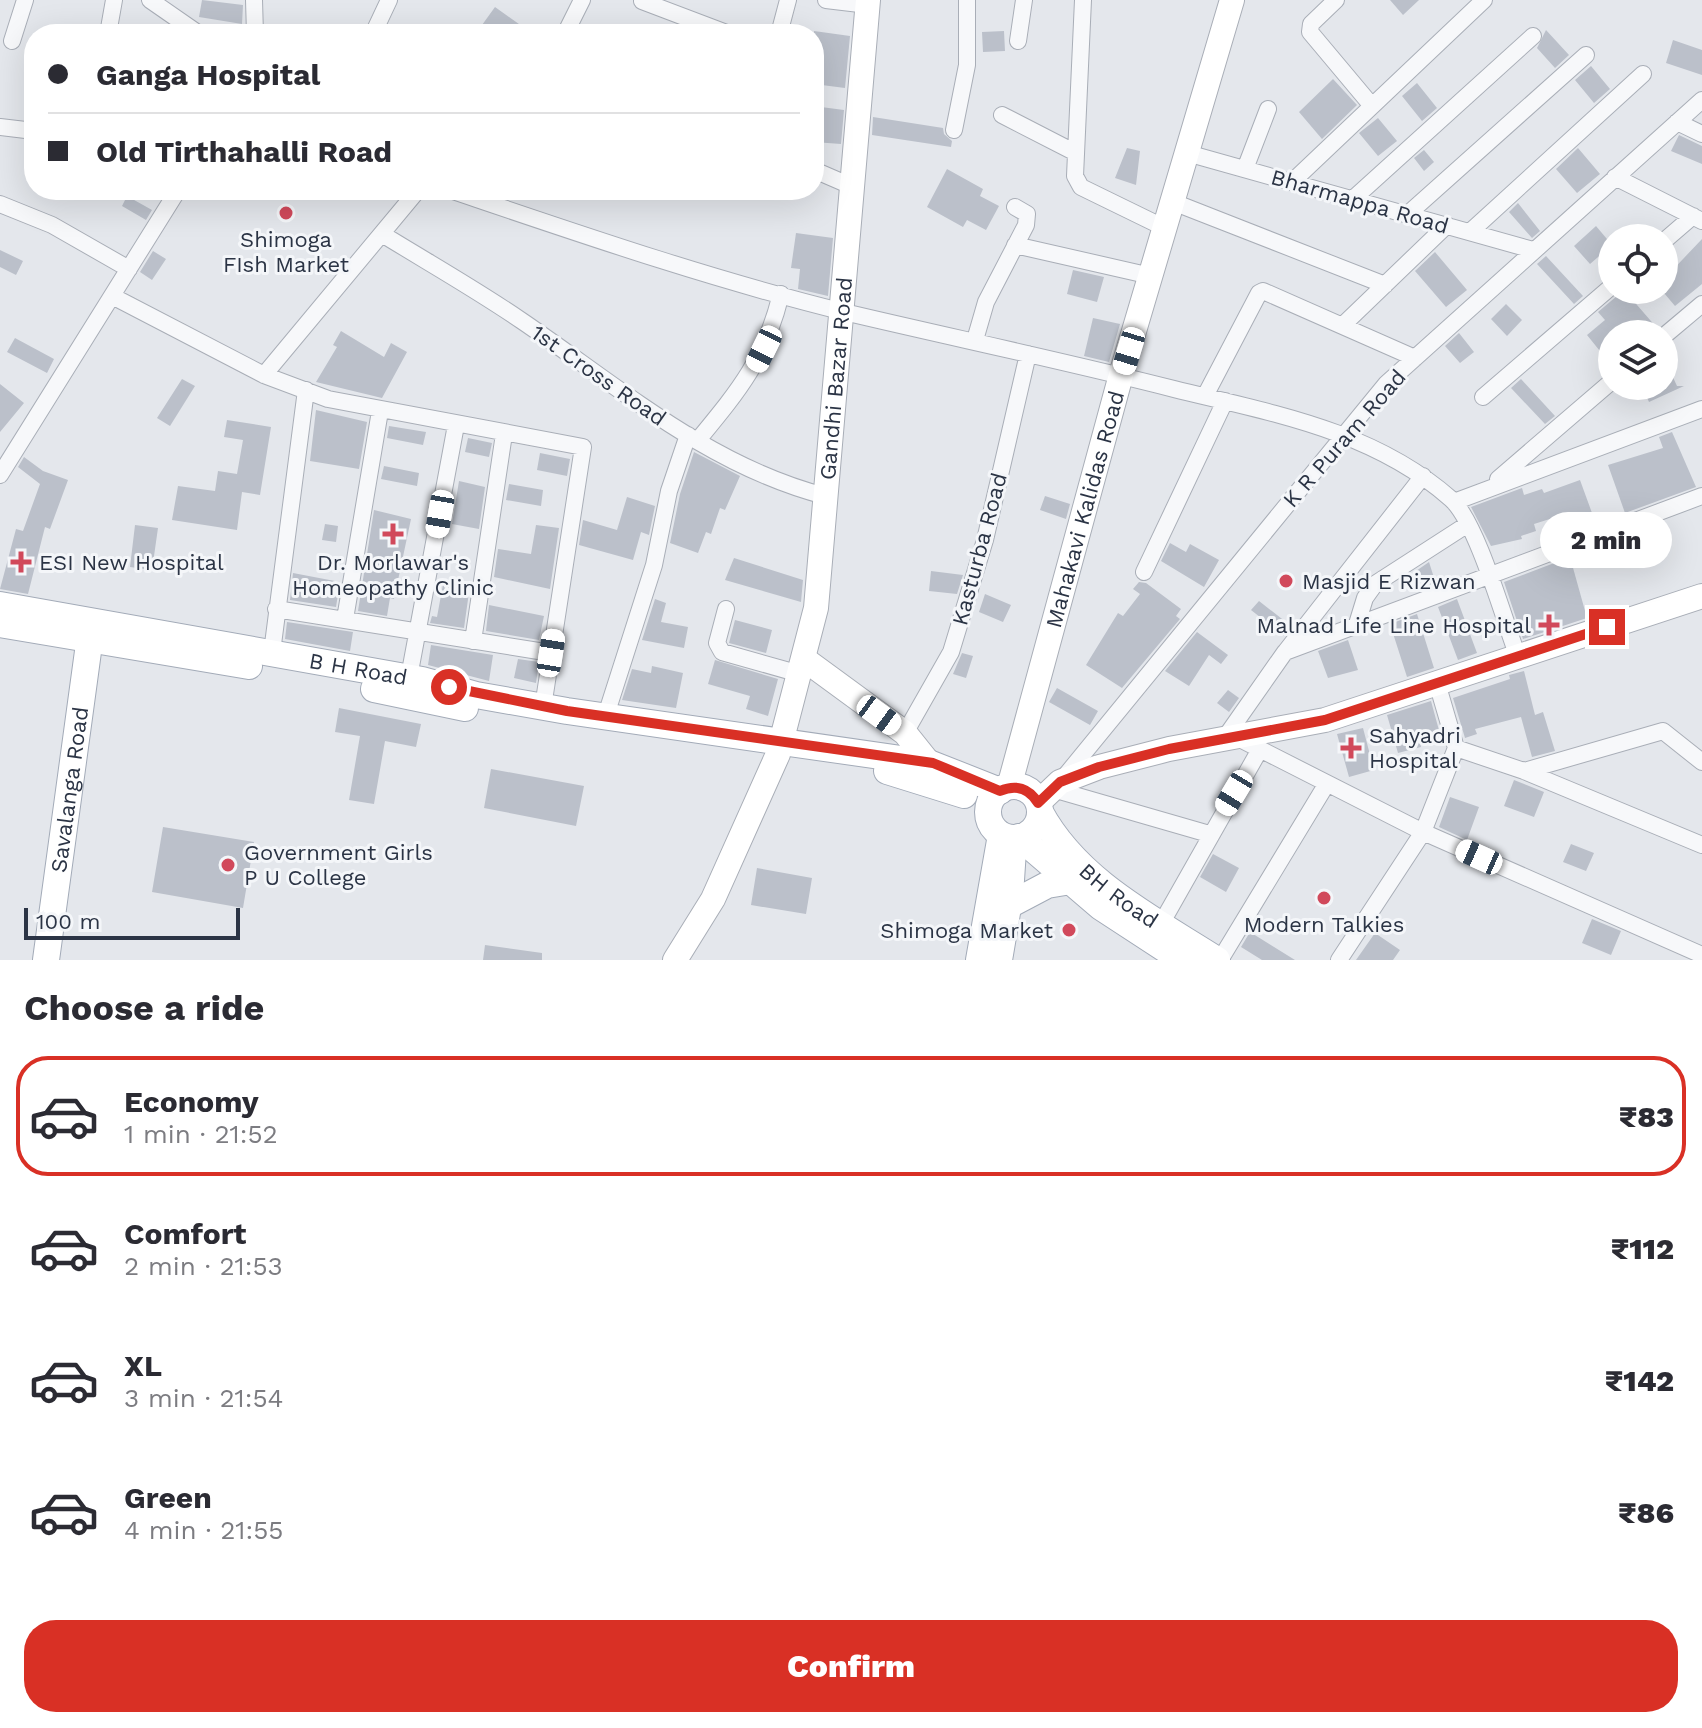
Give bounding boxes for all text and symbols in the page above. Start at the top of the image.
text: Ganga Hospital [96,57,320,92]
text: Old Tirthahalli Road [96,134,392,169]
street label: Bharmappa Road [1268,164,1452,239]
marker: Shimoga FIsh Market [277,204,295,222]
map controls [1598,224,1678,400]
button: locate [1598,224,1678,304]
place label: Shimoga FIsh Market [223,227,349,277]
street label: Gandhi Bazar Road [815,276,857,481]
street label: 1st Cross Road [527,320,671,431]
button: layers [1598,320,1678,400]
car [743,322,785,376]
car [1111,325,1147,377]
street label: K R Puram Road [1278,364,1411,512]
street label: Mahakavi Kalidas Road [1041,388,1129,631]
street label: Kasturba Road [947,470,1012,628]
car [424,488,456,540]
callout: 2 min [1541,511,1673,567]
marker: Dr. Morlawar's Homeopathy Clinic [382,523,404,545]
text: 2 min [1571,525,1641,555]
place label: ESI New Hospital [39,550,224,575]
place label: Dr. Morlawar's Homeopathy Clinic [292,550,494,600]
marker: ESI New Hospital [10,551,32,573]
place label: Masjid E Rizwan [1302,569,1476,594]
marker: Masjid E Rizwan [1277,572,1295,590]
route end [1589,609,1625,645]
place label: Malnad Life Line Hospital [1257,613,1531,638]
marker: Malnad Life Line Hospital [1538,614,1560,636]
car [535,627,567,679]
street label: B H Road [307,648,409,690]
route start [431,669,467,705]
car [853,691,905,739]
street label: Savalanga Road [46,705,93,874]
place label: Sahyadri Hospital [1369,723,1461,773]
marker: Sahyadri Hospital [1340,737,1362,759]
car [1211,766,1257,820]
car [1452,836,1506,878]
place label: Government Girls P U College [244,840,433,890]
marker: Government Girls P U College [219,856,237,874]
street label: BH Road [1074,858,1163,933]
marker: Modern Talkies [1315,889,1333,907]
scale bar [24,904,240,940]
text: 100 m [36,909,100,934]
place label: Modern Talkies [1244,912,1404,937]
place label: Shimoga Market [880,918,1053,943]
marker: Shimoga Market [1060,921,1078,939]
text: Choose a ride [24,987,264,1029]
icon: car [28,1080,100,1152]
text: Economy [124,1084,259,1119]
text: ₹83 [1619,1099,1674,1134]
text: 1 min · 21:52 [124,1119,278,1149]
icon: car [28,1212,100,1284]
text: Comfort [124,1216,246,1251]
text: ₹112 [1611,1231,1674,1266]
text: 2 min · 21:53 [124,1251,283,1281]
icon: car [28,1344,100,1416]
text: XL [124,1348,162,1383]
text: ₹142 [1605,1363,1674,1398]
text: 3 min · 21:54 [124,1383,283,1413]
icon: car [28,1476,100,1548]
text: Green [124,1480,212,1515]
text: ₹86 [1618,1495,1674,1530]
text: 4 min · 21:55 [124,1515,283,1545]
button: Confirm [24,1620,1678,1712]

